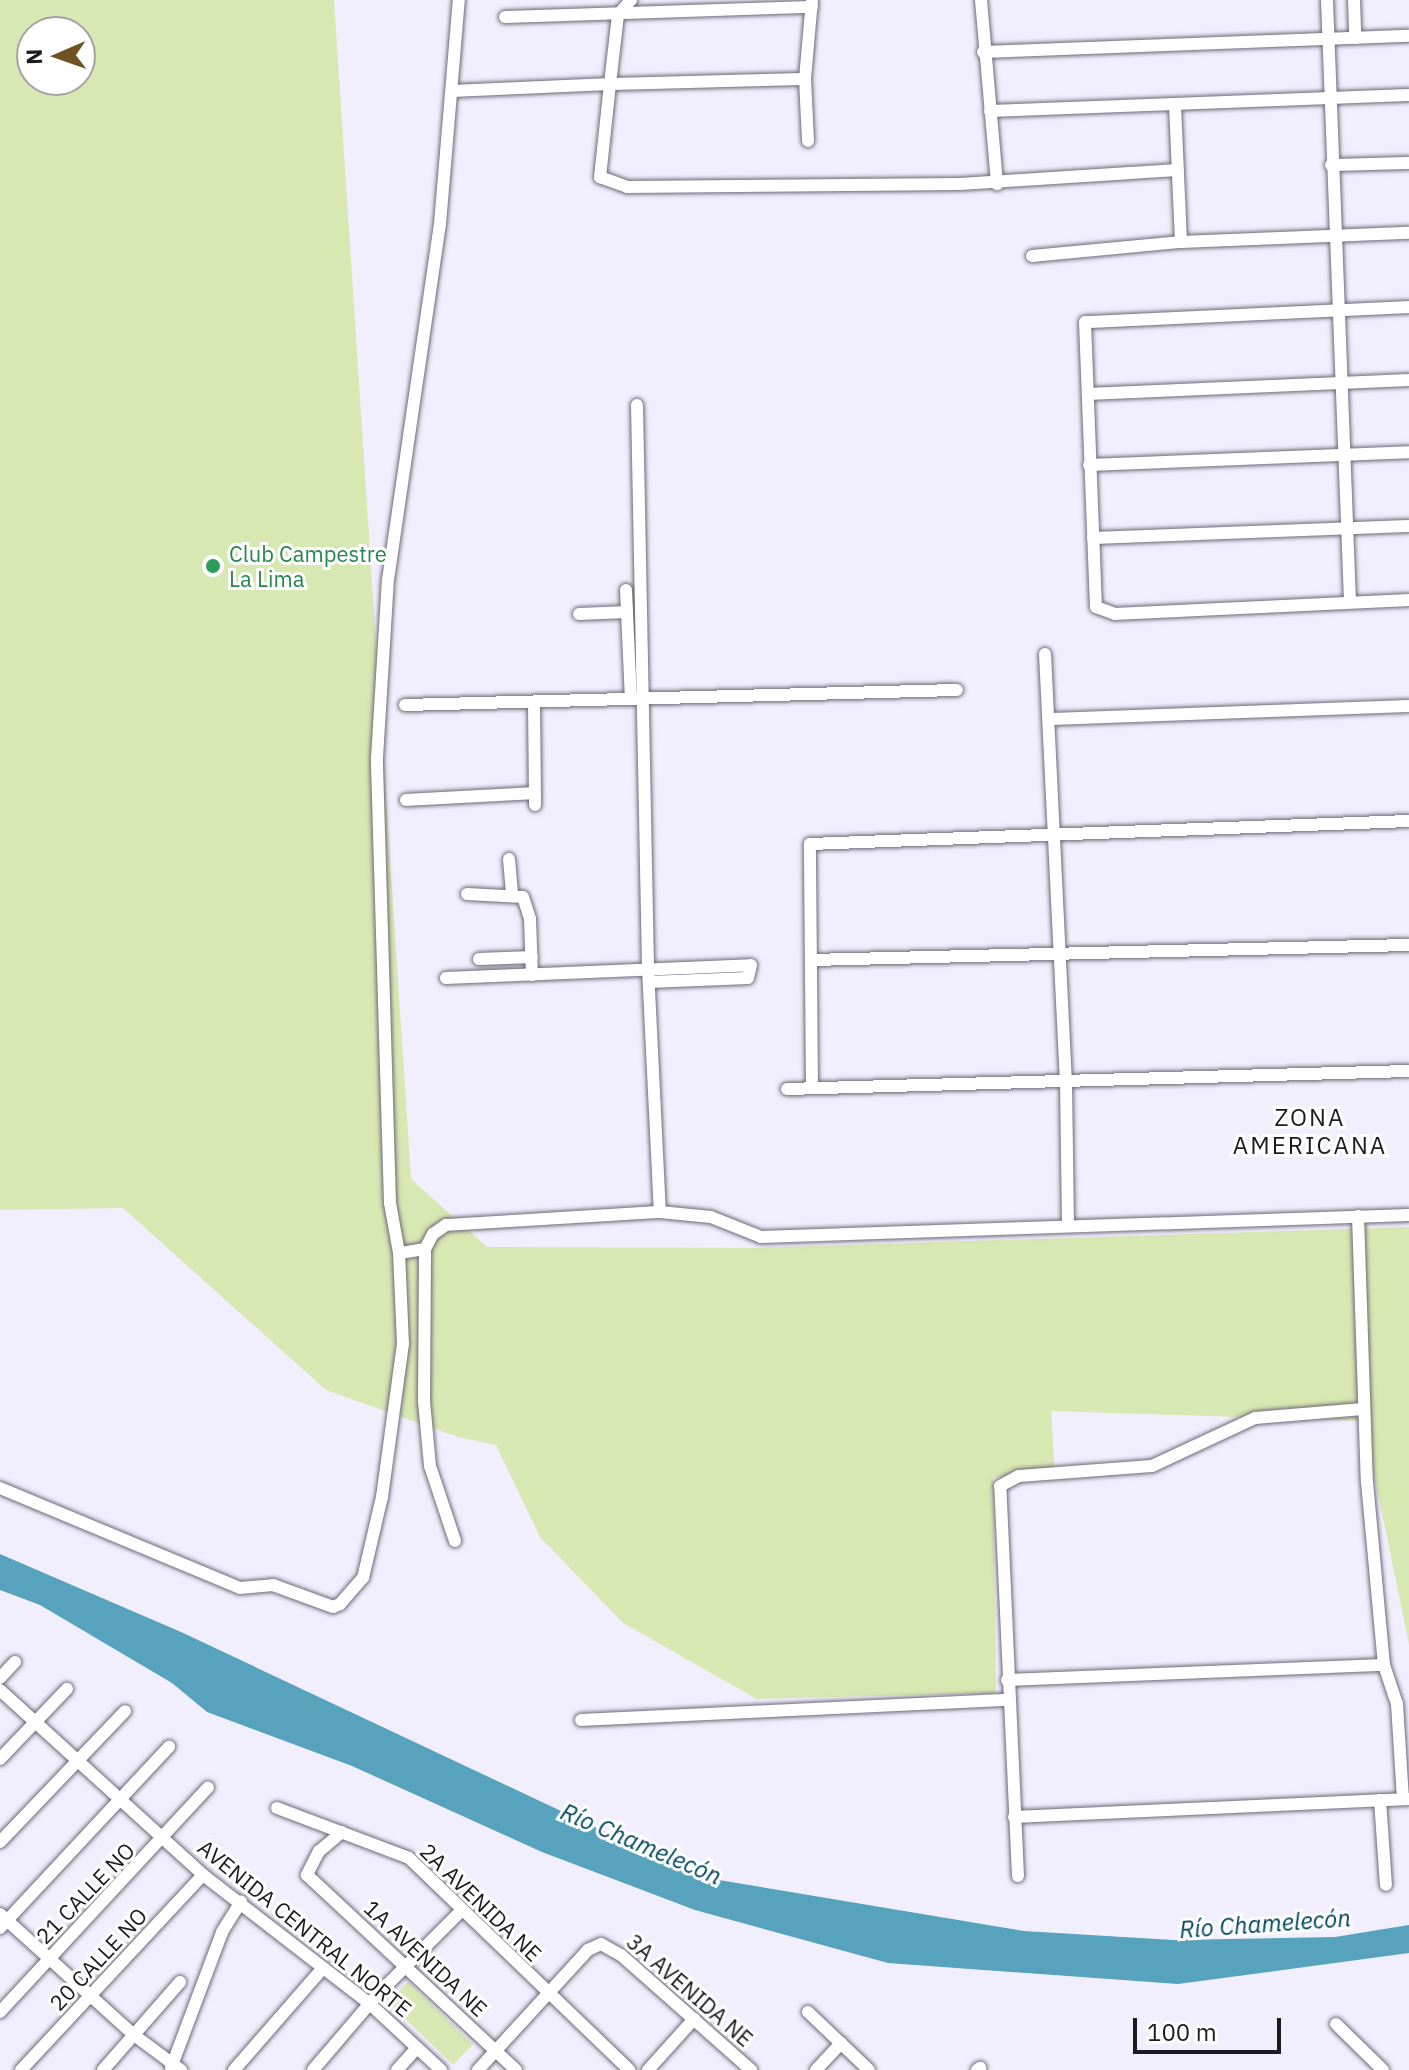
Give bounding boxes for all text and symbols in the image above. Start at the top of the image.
north arrow [16,16,96,96]
text: N [19,48,48,65]
place label: Club Campestre La Lima [229,540,387,592]
marker: Club Campestre La Lima [204,557,222,575]
district label: ZONA AMERICANA [1233,1104,1387,1160]
water label: Río Chamelecón [556,1797,726,1891]
street label: AVENIDA CENTRAL NORTE [193,1834,417,2022]
street label: 21 CALLE NO [30,1837,140,1949]
street label: 2A AVENIDA NE [415,1837,547,1967]
street label: 1A AVENIDA NE [359,1894,493,2022]
street label: 20 CALLE NO [44,1902,152,2016]
water label: Río Chamelecón [1178,1904,1352,1944]
street label: 3A AVENIDA NE [622,1928,758,2052]
scale bar [1137,2002,1285,2052]
text: 100 m [1147,2016,1217,2048]

